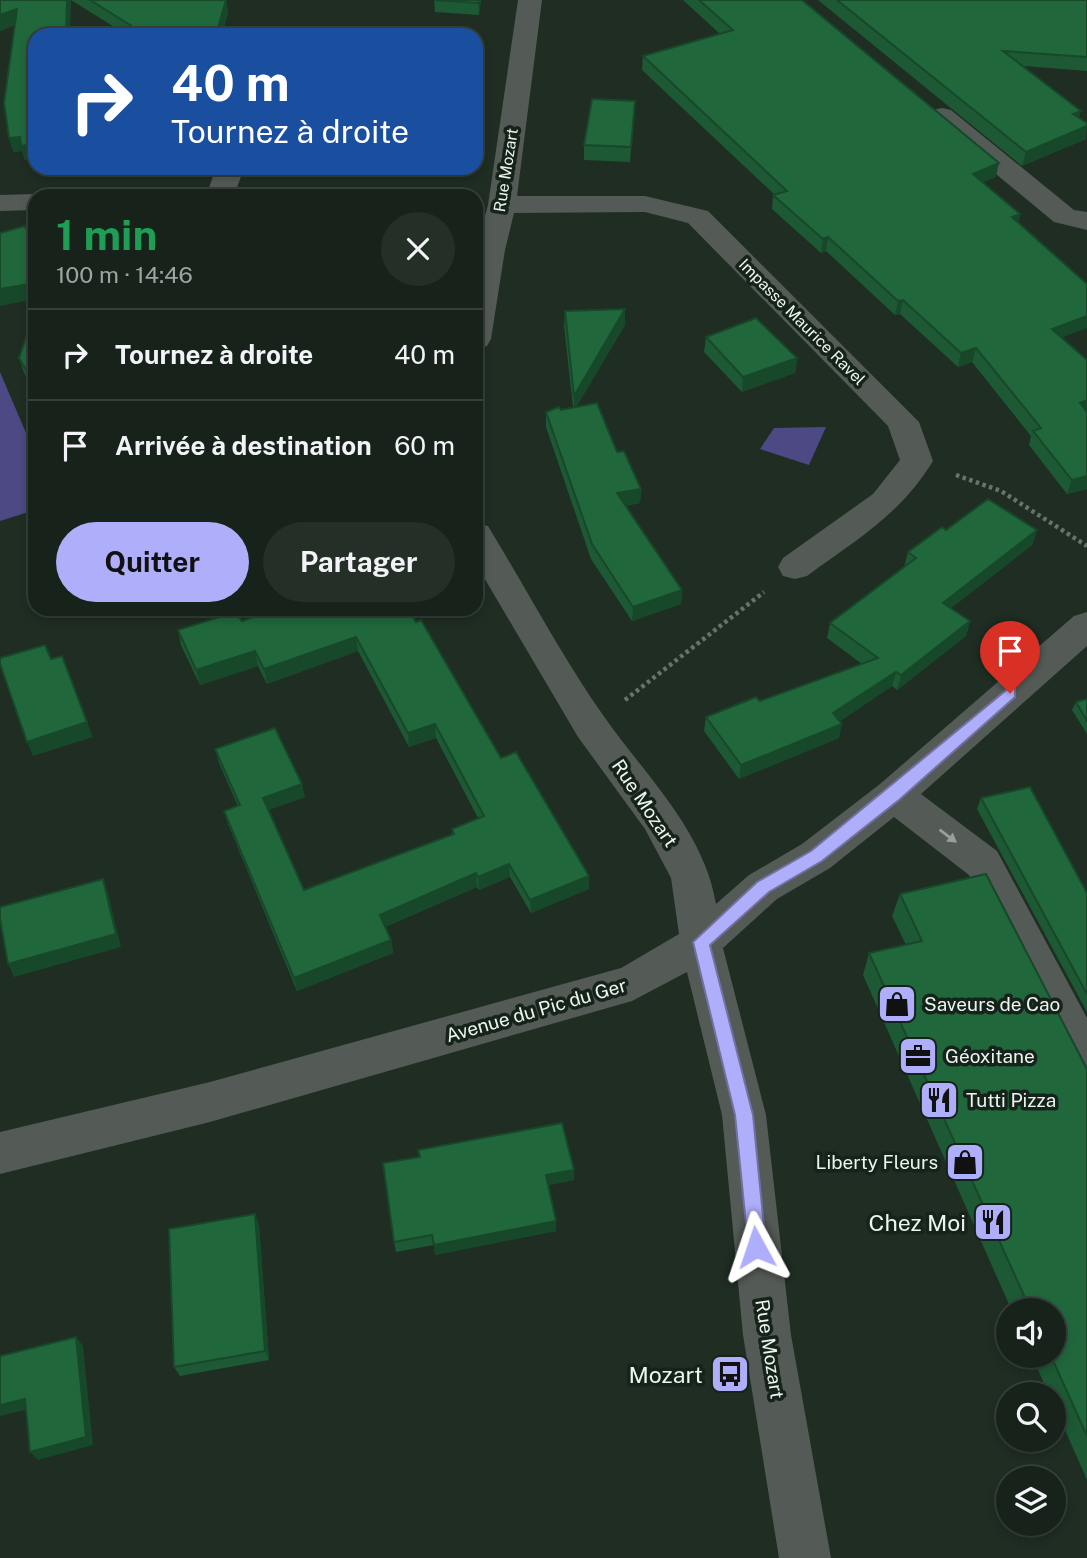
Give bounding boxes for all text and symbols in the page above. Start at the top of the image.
text: 40 m [171,54,290,112]
icon: right [56,56,147,147]
text: Tournez à droite [171,113,409,150]
street label: Rue Mozart [490,127,522,213]
text: 1 min [56,210,157,259]
button: close [381,212,455,286]
street label: Impasse Maurice Ravel [735,255,869,389]
text: 100 m · 14:46 [56,261,193,288]
icon: right [56,336,94,374]
text: Tournez à droite [115,339,313,370]
text: 40 m [394,339,455,370]
icon: arrive [56,427,94,465]
text: Arrivée à destination [115,430,372,461]
text: 60 m [394,430,455,461]
button: Quitter [56,522,249,602]
button: Partager [263,522,455,602]
pin [980,621,1040,693]
icon: arrive [991,632,1029,670]
street label: Rue Mozart [608,755,682,851]
one-way arrow [939,829,957,843]
street label: Avenue du Pic du Ger [443,974,629,1046]
shop icon: Saveurs de Cao [876,983,918,1025]
place label: Saveurs de Cao [924,993,1060,1015]
office icon: Géoxitane [897,1035,939,1077]
place label: Géoxitane [945,1045,1035,1067]
restaurant icon: Tutti Pizza [918,1079,960,1121]
place label: Tutti Pizza [966,1089,1056,1111]
shop icon: Liberty Fleurs [944,1141,986,1183]
place label: Liberty Fleurs [815,1151,938,1173]
restaurant icon: Chez Moi [972,1201,1014,1243]
place label: Chez Moi [869,1209,966,1236]
position arrow [719,1210,793,1284]
street label: Rue Mozart [751,1298,789,1400]
map controls [996,1298,1066,1536]
button: sound [996,1298,1066,1368]
bus stop icon: Mozart [709,1353,751,1395]
place label: Mozart [629,1361,703,1388]
button: search [996,1382,1066,1452]
button: layers [996,1466,1066,1536]

